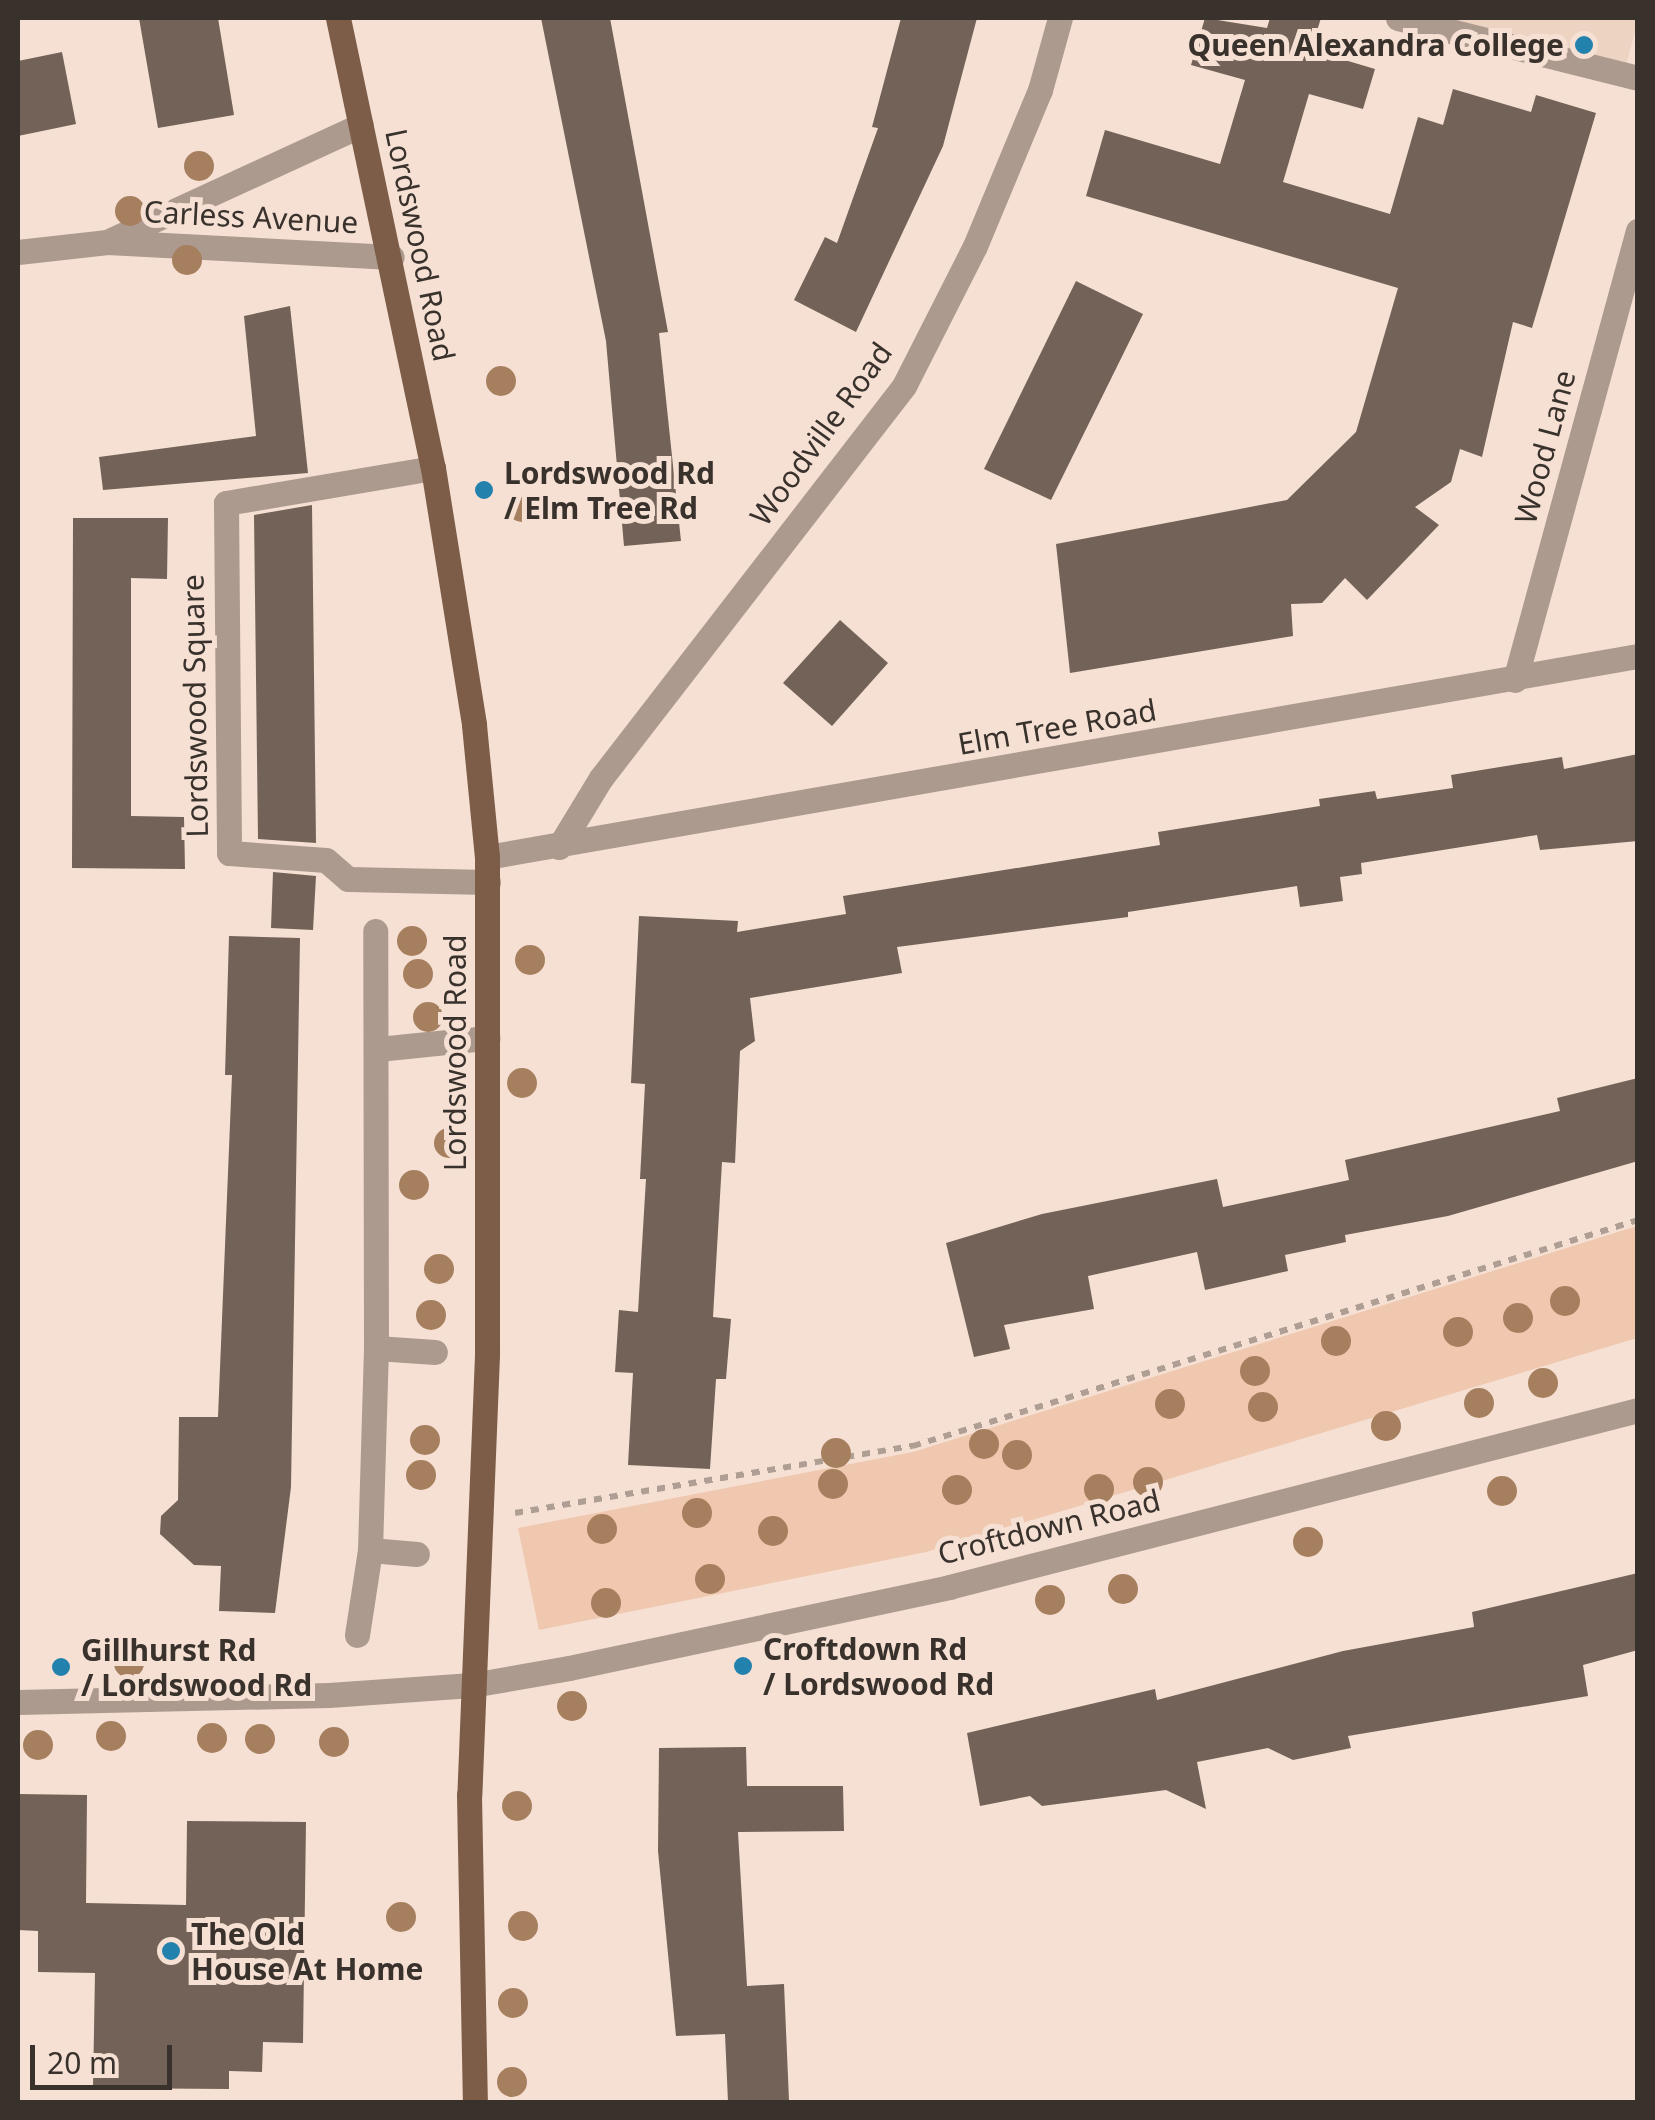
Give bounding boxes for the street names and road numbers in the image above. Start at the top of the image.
street label: Lordswood Road [378,125,462,365]
street label: Carless Avenue [143,193,359,241]
street label: Woodville Road [743,336,899,532]
street label: Wood Lane [1507,366,1583,528]
street label: Lordswood Square [175,574,215,838]
street label: Elm Tree Road [955,692,1159,762]
street label: Lordswood Road [437,935,473,1171]
street label: Croftdown Road [934,1482,1164,1572]

